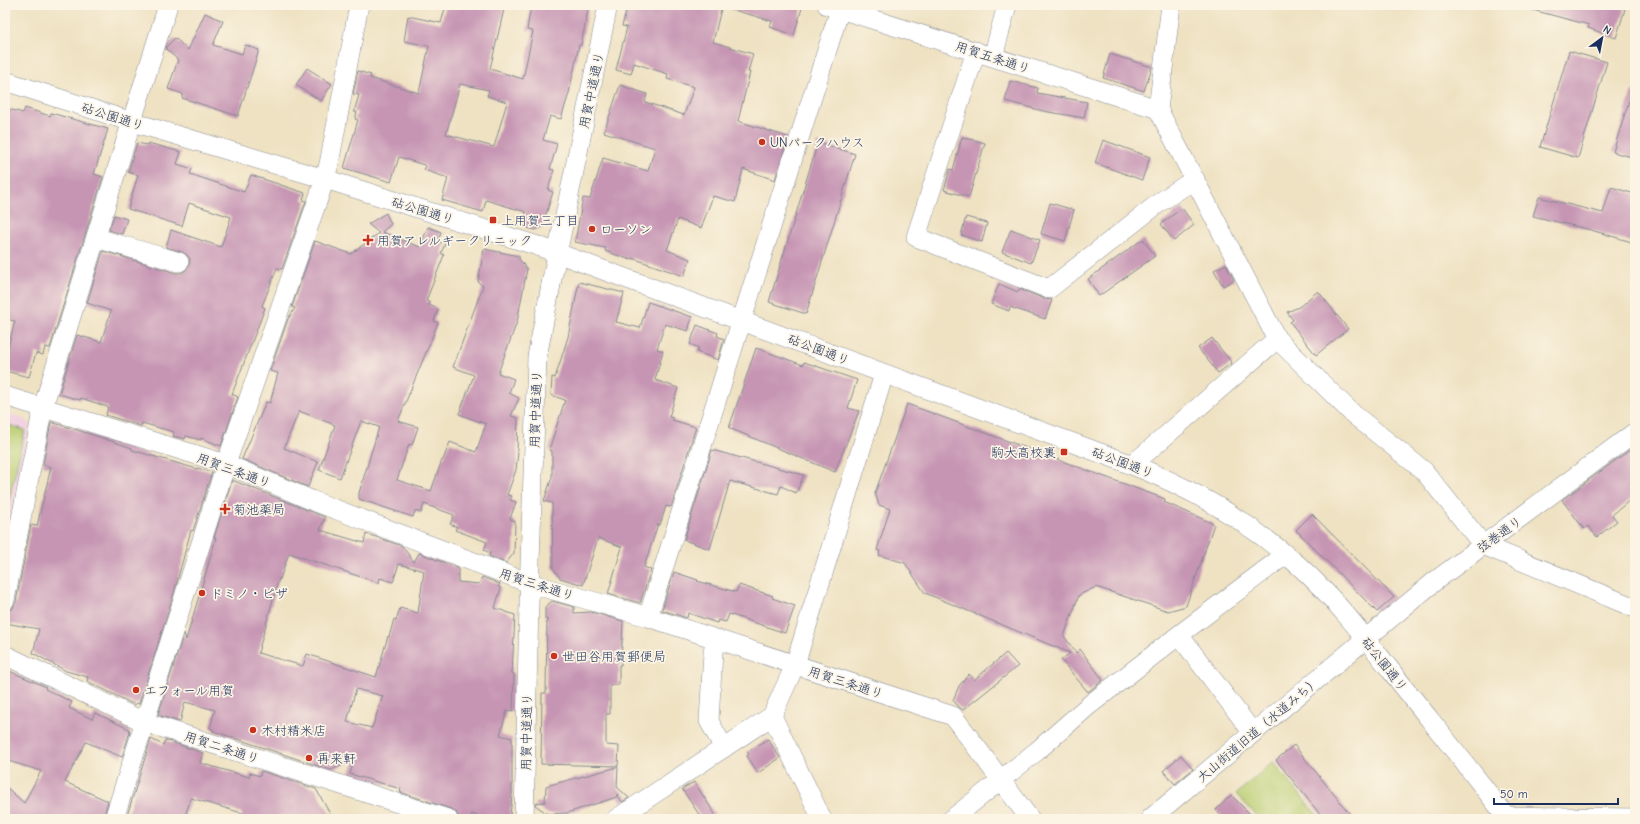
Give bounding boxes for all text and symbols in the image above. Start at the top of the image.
north arrow [1582,18,1622,58]
text: N [1601,23,1614,37]
street label: 用賀五条通り [953,38,1032,77]
street label: 用賀中道通り [576,50,607,130]
street label: 砧公園通り [80,99,146,134]
place label: UNパークハウス [770,135,865,150]
marker: UNパークハウス [757,137,767,147]
street label: 砧公園通り [390,194,456,227]
place label: 上用賀三丁目 [501,213,579,228]
marker: 上用賀三丁目 [488,215,498,225]
place label: ローソン [600,222,652,237]
marker: ローソン [587,224,597,234]
place label: 用賀アレルギークリニック [377,233,532,248]
marker: 用賀アレルギークリニック [362,234,374,246]
street label: 砧公園通り [786,331,852,368]
street label: 用賀中道通り [527,370,544,448]
street label: 砧公園通り [1090,444,1156,481]
place label: 駒大高校裏 [991,445,1056,460]
marker: 駒大高校裏 [1059,447,1069,457]
street label: 用賀三条通り [195,450,273,491]
place label: 菊池薬局 [233,502,285,517]
marker: 菊池薬局 [220,504,230,514]
street label: 弦巻通り [1474,513,1525,556]
street label: 用賀三条通り [497,565,576,604]
place label: ドミノ・ピザ [210,586,288,601]
marker: ドミノ・ピザ [197,588,207,598]
street label: 砧公園通り [1359,634,1411,695]
place label: 世田谷用賀郵便局 [562,649,666,664]
marker: 世田谷用賀郵便局 [549,651,559,661]
street label: 用賀三条通り [806,663,885,702]
street label: 大山街道旧道（水道みち） [1194,674,1323,785]
place label: エフォール用賀 [144,683,234,698]
marker: エフォール用賀 [131,685,141,695]
street label: 用賀中道通り [518,693,535,771]
place label: 木村精米店 [261,723,326,738]
marker: 木村精米店 [248,725,258,735]
street label: 用賀二条通り [182,728,261,767]
place label: 再来軒 [317,751,356,766]
marker: 再来軒 [304,753,314,763]
scale bar [1494,780,1618,806]
text: 50 m [1500,787,1528,801]

